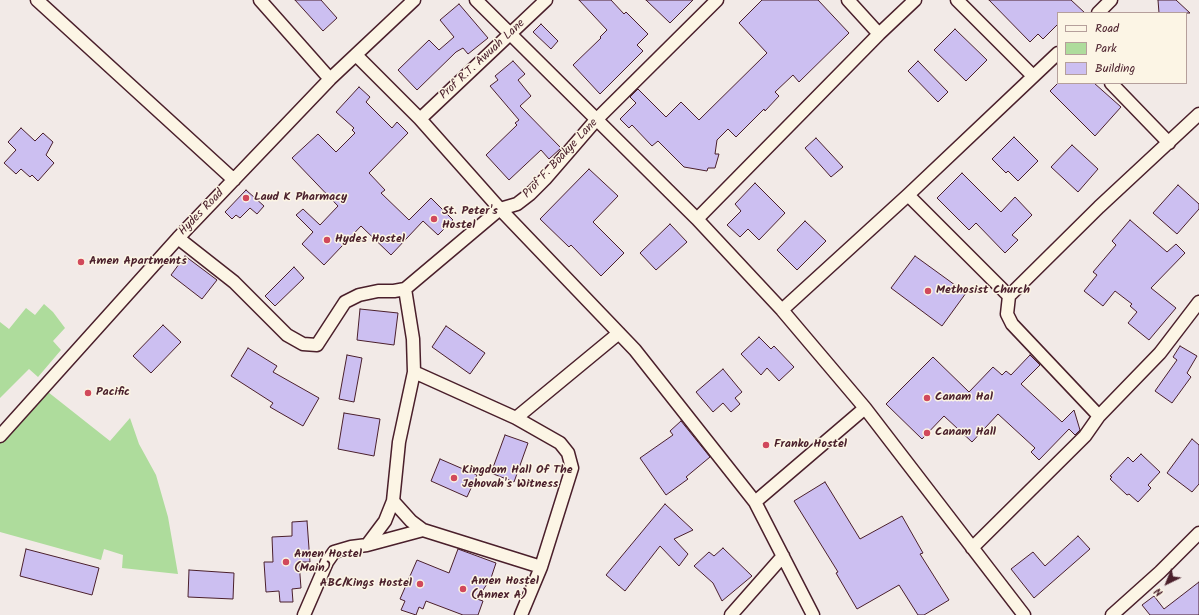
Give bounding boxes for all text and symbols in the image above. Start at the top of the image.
legend [1057,12,1187,84]
street label: Prof R.T. Awuah Lane [437,17,529,103]
text: Road [1095,19,1119,38]
text: Park [1095,39,1117,58]
text: Building [1095,59,1135,78]
street label: Prof F. Boakye Lane [520,116,602,202]
street label: Hydes Road [176,187,228,239]
place label: Laud K Pharmacy [254,191,347,205]
marker: Laud K Pharmacy [241,193,251,203]
place label: St. Peter's Hostel [442,205,498,233]
marker: St. Peter's Hostel [429,214,439,224]
place label: Hydes Hostel [335,233,405,247]
marker: Hydes Hostel [322,235,332,245]
place label: Amen Apartments [89,255,187,269]
marker: Amen Apartments [76,257,86,267]
place label: Methosist Church [936,284,1030,298]
marker: Methosist Church [923,286,933,296]
place label: Pacific [96,386,130,400]
marker: Pacific [83,388,93,398]
place label: Canam Hal [935,391,993,405]
marker: Canam Hal [922,393,932,403]
place label: Canam Hall [935,426,996,440]
marker: Canam Hall [922,428,932,438]
place label: Franko Hostel [774,438,847,452]
marker: Franko Hostel [761,440,771,450]
place label: Kingdom Hall Of The Jehovah's Witness [462,464,572,492]
marker: Kingdom Hall Of The Jehovah's Witness [449,473,459,483]
place label: Amen Hostel (Main) [294,548,362,576]
marker: Amen Hostel (Main) [281,557,291,567]
north arrow [1147,563,1187,603]
place label: Amen Hostel (Annex A) [471,575,539,603]
place label: ABC/Kings Hostel [320,577,412,591]
marker: ABC/Kings Hostel [415,579,425,589]
text: N [1150,583,1168,601]
marker: Amen Hostel (Annex A) [458,584,468,594]

